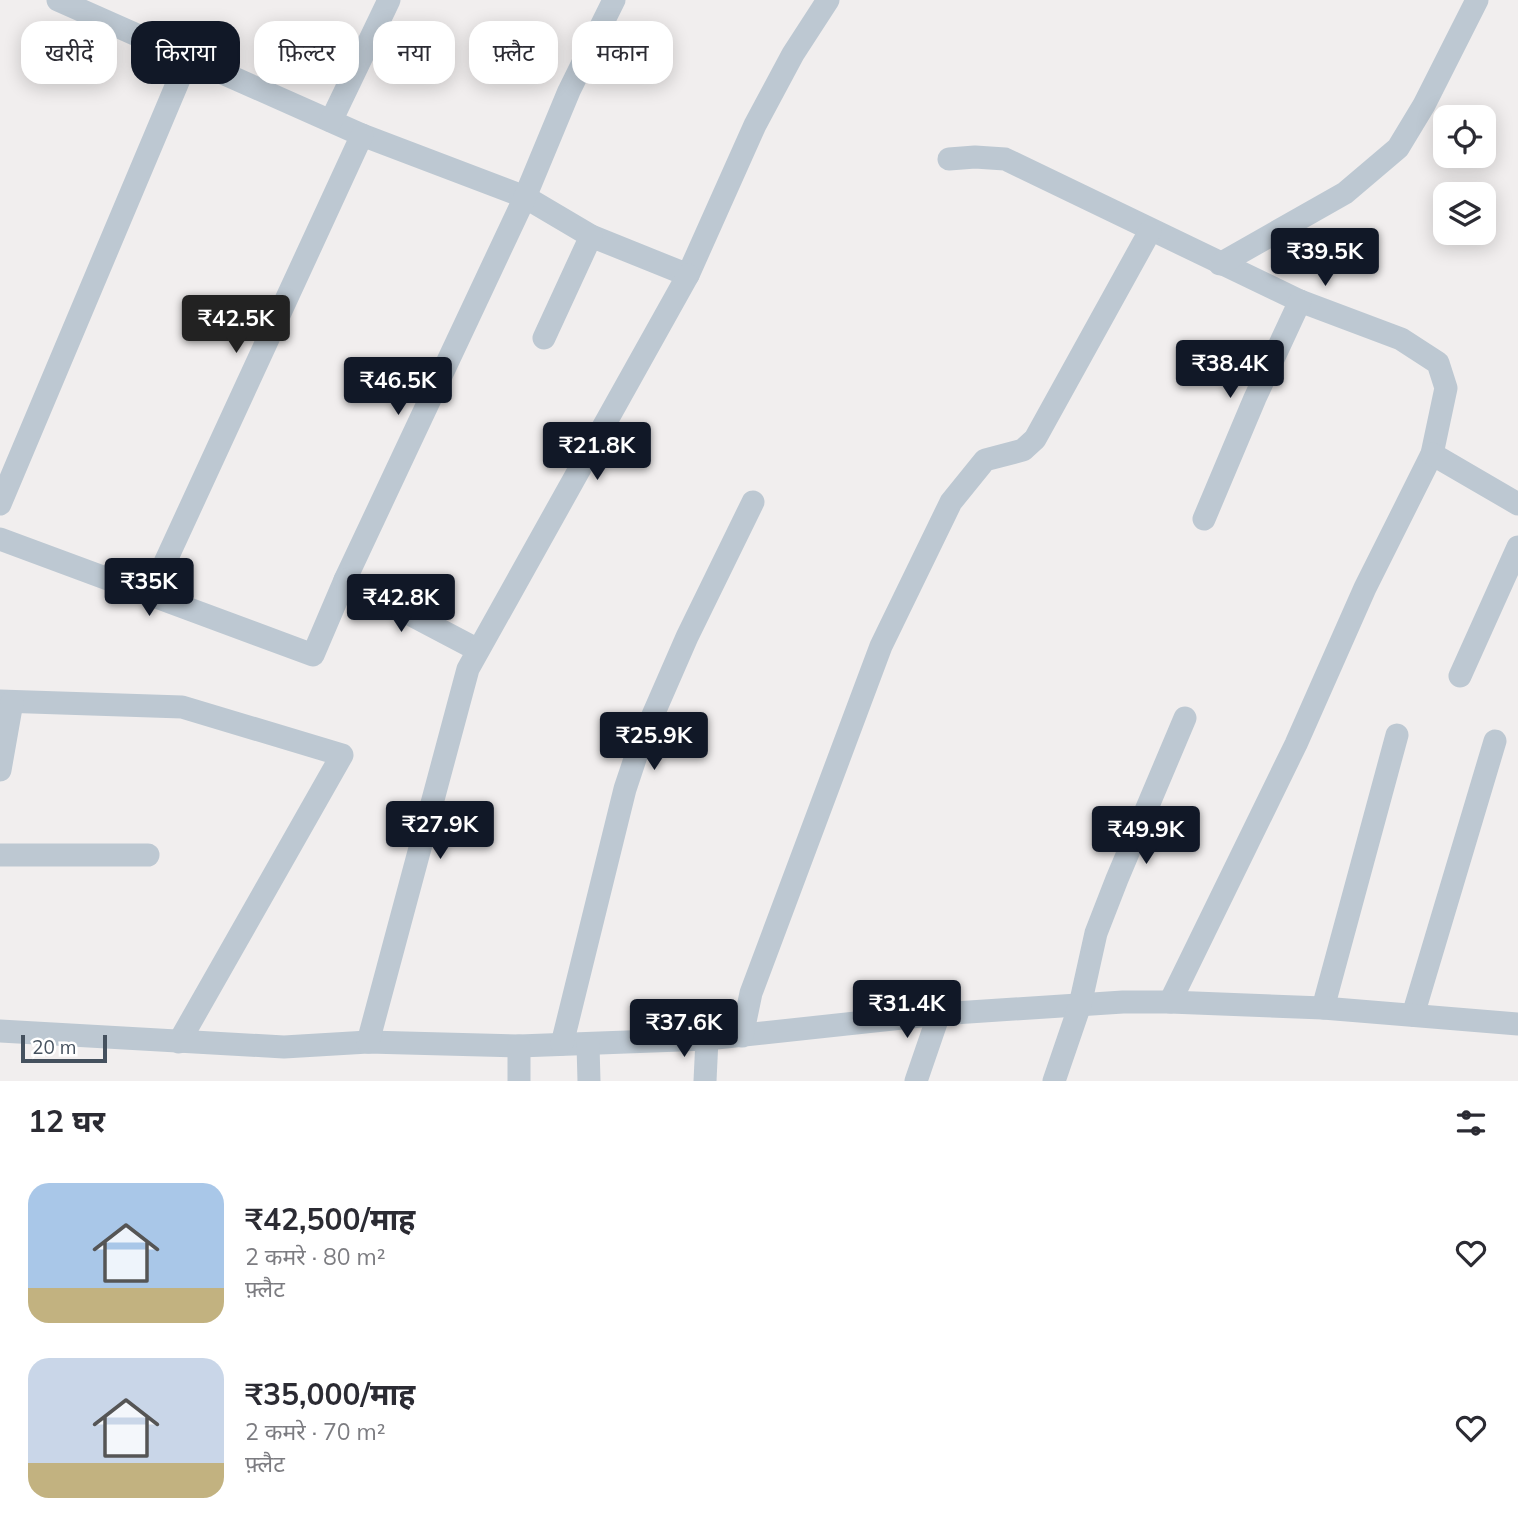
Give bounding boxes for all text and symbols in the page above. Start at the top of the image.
chip: खरीदें [21,21,117,84]
chip: किराया [131,21,240,84]
chip: फ़िल्टर [254,21,359,84]
chip: नया [373,21,455,84]
chip: फ़्लैट [469,21,558,84]
chip: मकान [572,21,673,84]
map controls [1433,105,1496,245]
button: locate [1433,105,1496,168]
button: layers [1433,182,1496,245]
pin: ₹39.5K [1268,229,1382,288]
text: ₹39.5K [1287,236,1363,265]
pin: ₹42.5K [179,296,293,355]
text: ₹42.5K [198,303,274,332]
pin: ₹38.4K [1173,340,1287,400]
text: ₹38.4K [1192,348,1268,377]
pin: ₹46.5K [341,358,455,417]
text: ₹46.5K [360,365,436,394]
pin: ₹21.8K [540,422,654,482]
text: ₹21.8K [559,430,635,459]
pin: ₹35K [108,558,190,618]
text: ₹35K [121,566,177,595]
pin: ₹42.8K [344,574,458,634]
text: ₹42.8K [363,582,439,611]
pin: ₹25.9K [597,712,711,772]
text: ₹25.9K [616,720,692,749]
pin: ₹27.9K [383,802,497,861]
pin: ₹49.9K [1089,806,1203,866]
text: ₹27.9K [402,809,478,838]
text: ₹49.9K [1108,814,1184,843]
pin: ₹31.4K [850,981,964,1040]
text: ₹31.4K [869,988,945,1017]
pin: ₹37.6K [627,1000,741,1059]
text: ₹37.6K [646,1007,722,1036]
scale bar [21,1032,107,1064]
text: 20 m [32,1035,76,1059]
text: 12 घर [28,1102,105,1140]
icon: filters [1452,1104,1490,1142]
text: ₹42,500/माह [245,1200,415,1238]
icon: home [84,1211,168,1295]
icon: heart [1452,1234,1490,1272]
text: 2 कमरे · 80 m² [245,1242,385,1271]
text: फ़्लैट [245,1274,285,1303]
text: ₹35,000/माह [245,1375,415,1413]
icon: home [84,1386,168,1470]
icon: heart [1452,1409,1490,1447]
text: 2 कमरे · 70 m² [245,1417,385,1446]
text: फ़्लैट [245,1449,285,1478]

